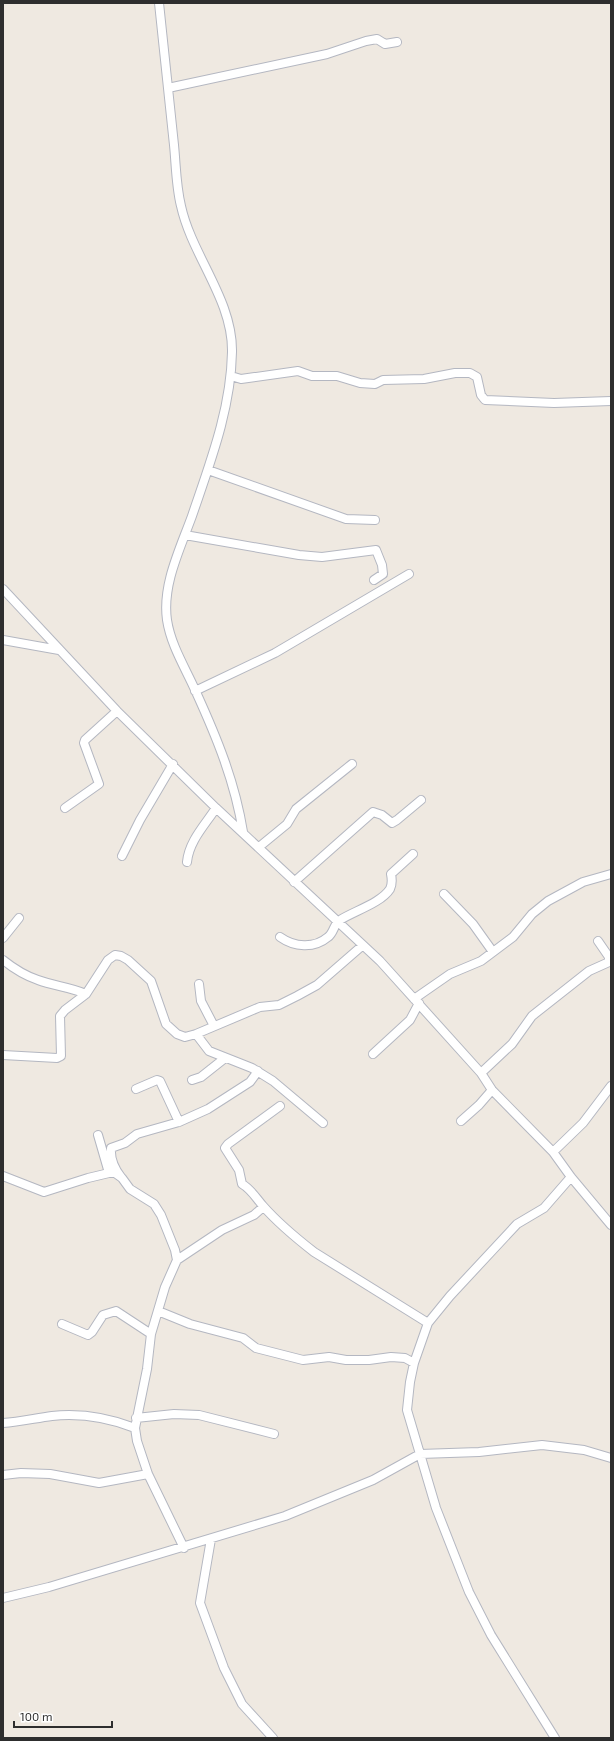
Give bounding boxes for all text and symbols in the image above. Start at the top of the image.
scale bar [14,1703,112,1729]
text: 100 m [20,1709,52,1723]

